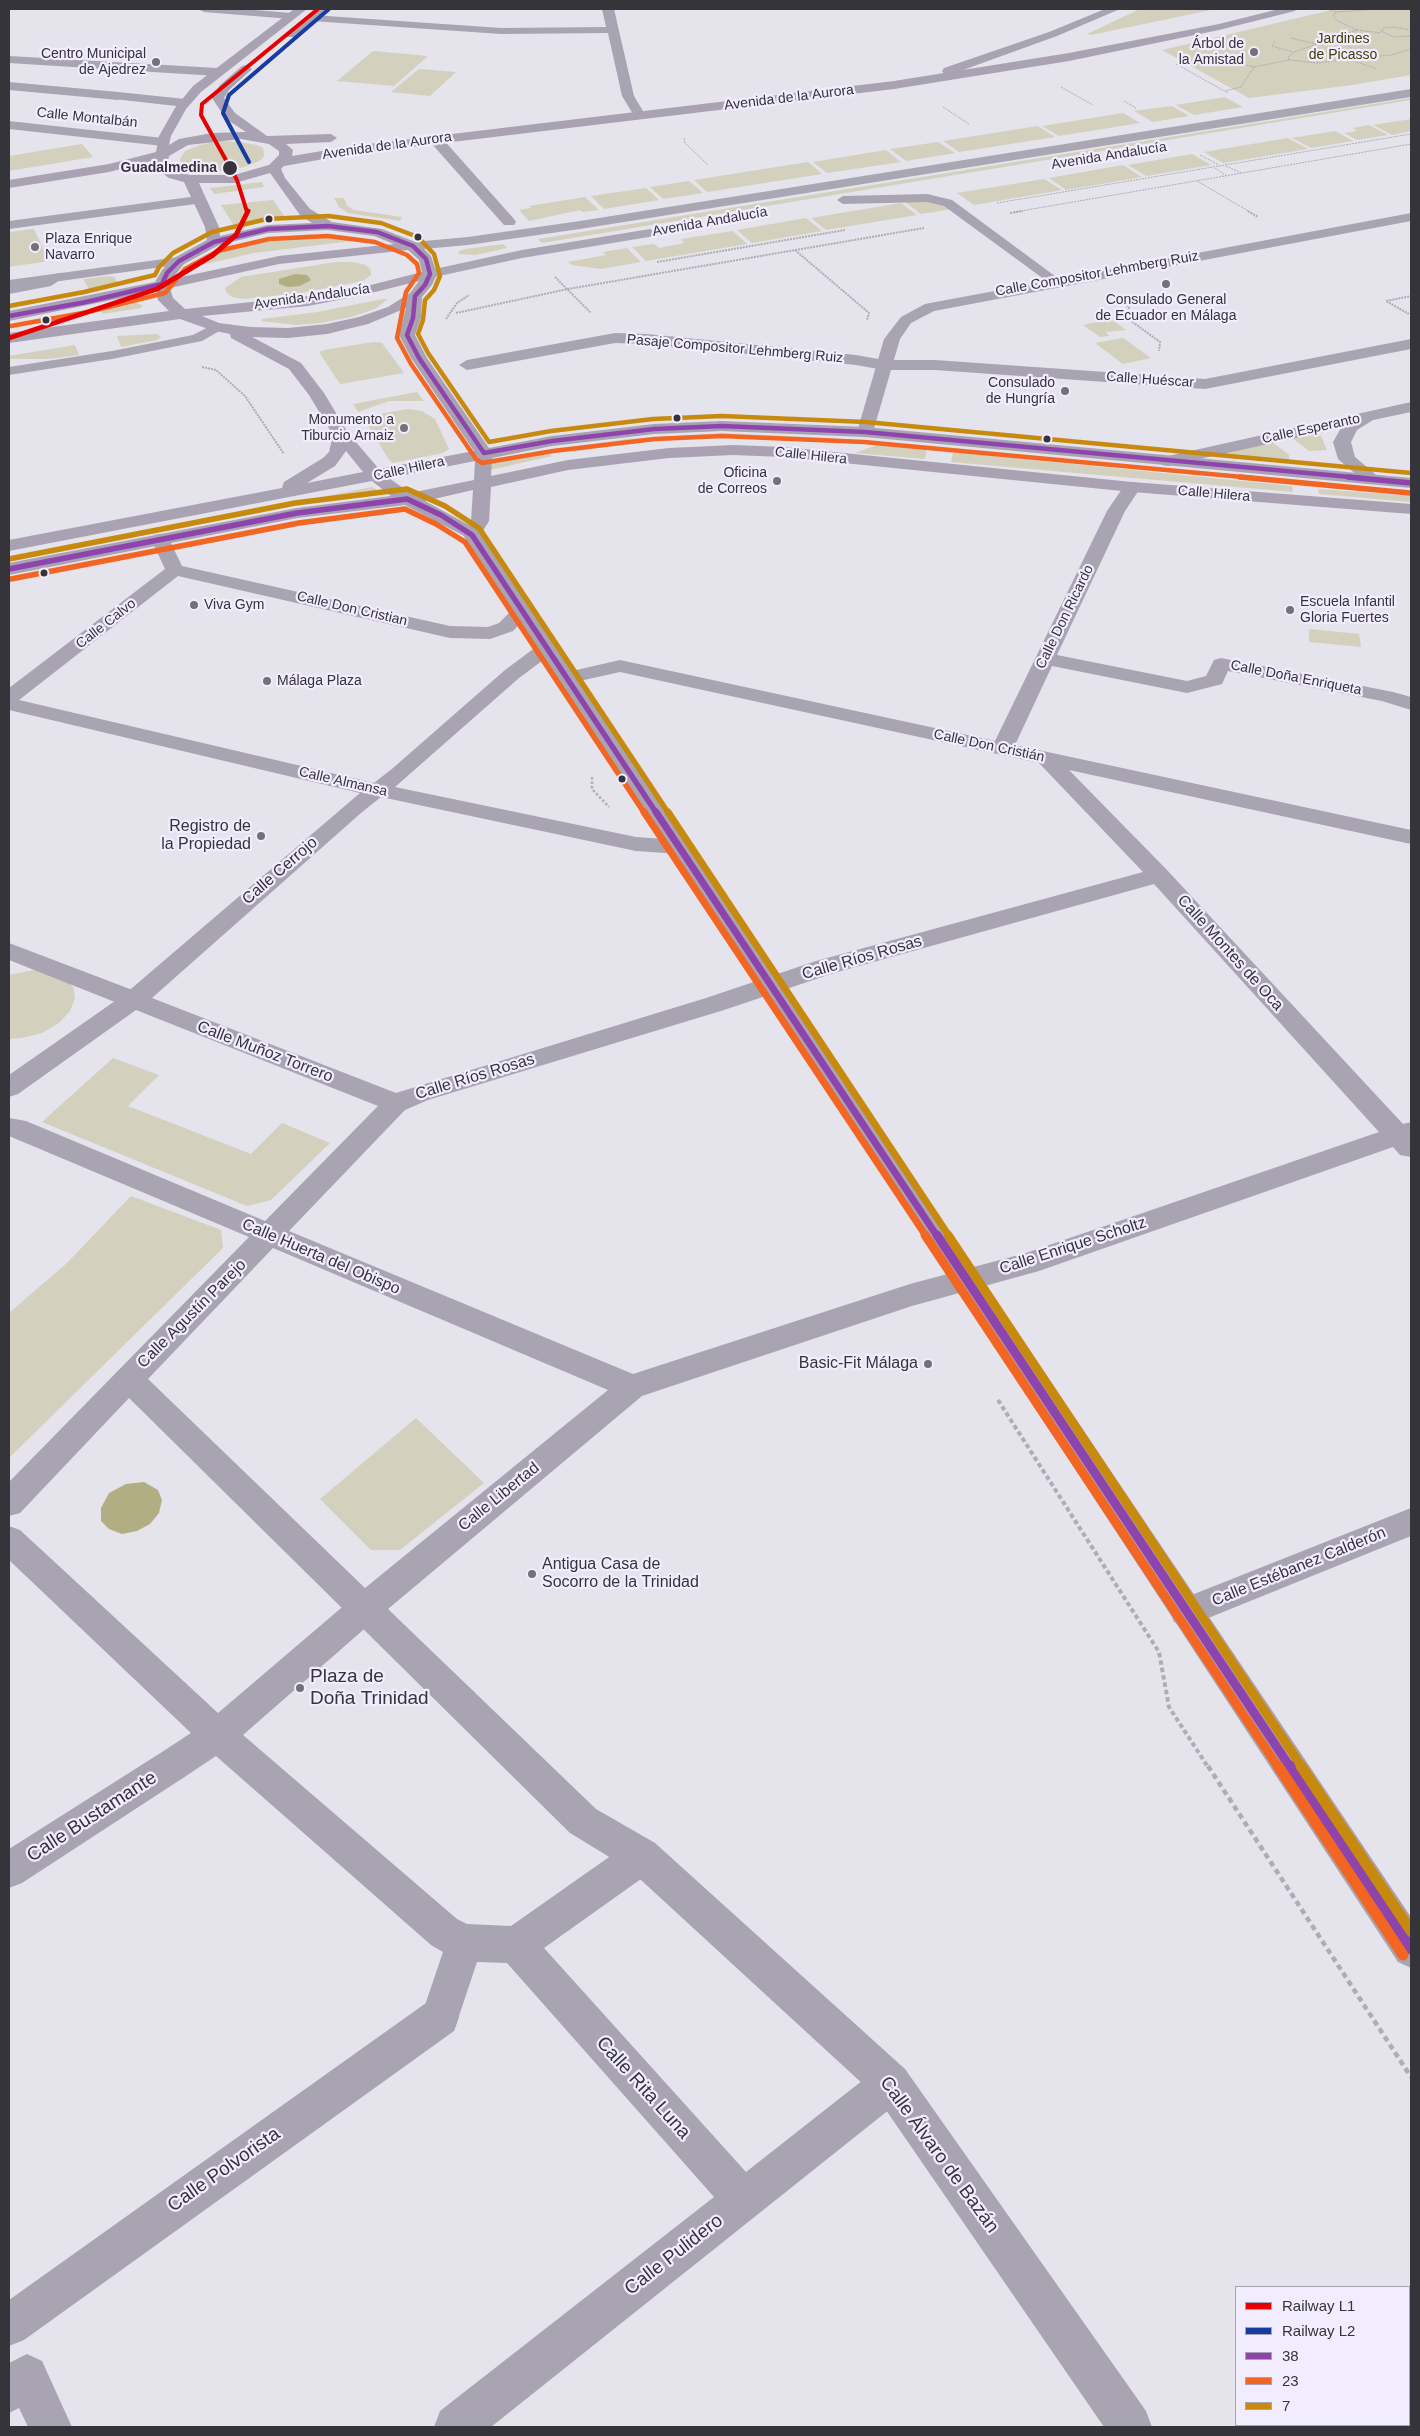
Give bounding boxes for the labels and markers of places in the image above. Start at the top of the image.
place label: Árbol de la Amistad [1179,36,1244,68]
place label: Centro Municipal de Ajedrez [41,46,146,78]
marker: Árbol de la Amistad [1248,46,1260,58]
marker: Centro Municipal de Ajedrez [150,56,162,68]
marker: Guadalmedina [221,159,239,177]
place label: Guadalmedina [121,160,217,176]
unlabelled marker [264,214,274,224]
place label: Plaza Enrique Navarro [45,231,132,264]
unlabelled marker [413,232,423,242]
marker: Plaza Enrique Navarro [29,241,41,253]
marker: Consulado General de Ecuador en Málaga [1160,278,1172,290]
place label: Consulado General de Ecuador en Málaga [1096,292,1236,324]
unlabelled marker [41,315,51,325]
place label: Consulado de Hungría [986,375,1055,408]
marker: Consulado de Hungría [1059,385,1071,397]
place label: Monumento a Tiburcio Arnaiz [301,412,394,444]
unlabelled marker [672,413,682,423]
marker: Monumento a Tiburcio Arnaiz [398,422,410,434]
unlabelled marker [1042,434,1052,444]
place label: Oficina de Correos [698,465,767,498]
marker: Oficina de Correos [771,475,783,487]
unlabelled marker [39,568,49,578]
place label: Escuela Infantil Gloria Fuertes [1300,594,1395,626]
place label: Viva Gym [204,597,264,613]
marker: Viva Gym [188,599,200,611]
marker: Escuela Infantil Gloria Fuertes [1284,604,1296,616]
place label: Málaga Plaza [277,673,362,689]
marker: Málaga Plaza [261,675,273,687]
unlabelled marker [617,774,627,784]
place label: Registro de la Propiedad [161,817,251,855]
marker: Registro de la Propiedad [255,830,267,842]
place label: Basic-Fit Málaga [799,1354,918,1374]
marker: Basic-Fit Málaga [922,1358,934,1370]
place label: Antigua Casa de Socorro de la Trinidad [542,1555,699,1593]
marker: Antigua Casa de Socorro de la Trinidad [526,1568,538,1580]
place label: Plaza de Doña Trinidad [310,1666,429,1710]
marker: Plaza de Doña Trinidad [294,1682,306,1694]

